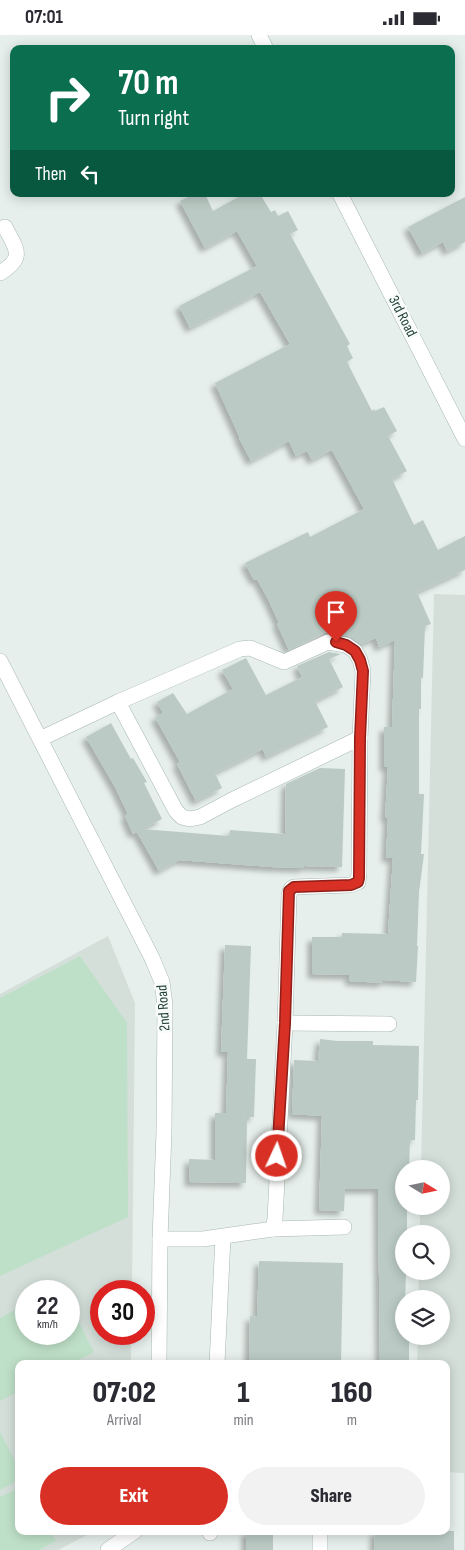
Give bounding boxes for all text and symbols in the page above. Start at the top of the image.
text: 07:01 [25,6,63,29]
text: 70 m [118,62,178,105]
icon: right [35,65,100,130]
text: Turn right [118,105,189,132]
icon: left [76,160,104,188]
text: Then [35,163,66,186]
street label: 3rd Road [384,292,421,340]
pin [315,591,357,642]
icon: arrive [322,598,350,626]
street label: 2nd Road [152,984,175,1032]
position arrow [250,1129,302,1181]
north arrow [395,1160,450,1215]
map controls [395,1160,450,1345]
button: search [395,1225,450,1280]
speed limit sign: 30 [90,1280,155,1345]
button: layers [395,1290,450,1345]
text: 22 [37,1291,58,1322]
text: km/h [37,1317,58,1332]
text: 07:02 [92,1375,156,1411]
text: 1 [237,1375,250,1411]
text: 160 [331,1375,373,1411]
text: Arrival [107,1411,141,1430]
text: min [233,1411,254,1430]
text: m [347,1411,357,1430]
button: Exit [40,1467,228,1525]
button: Share [238,1467,425,1525]

